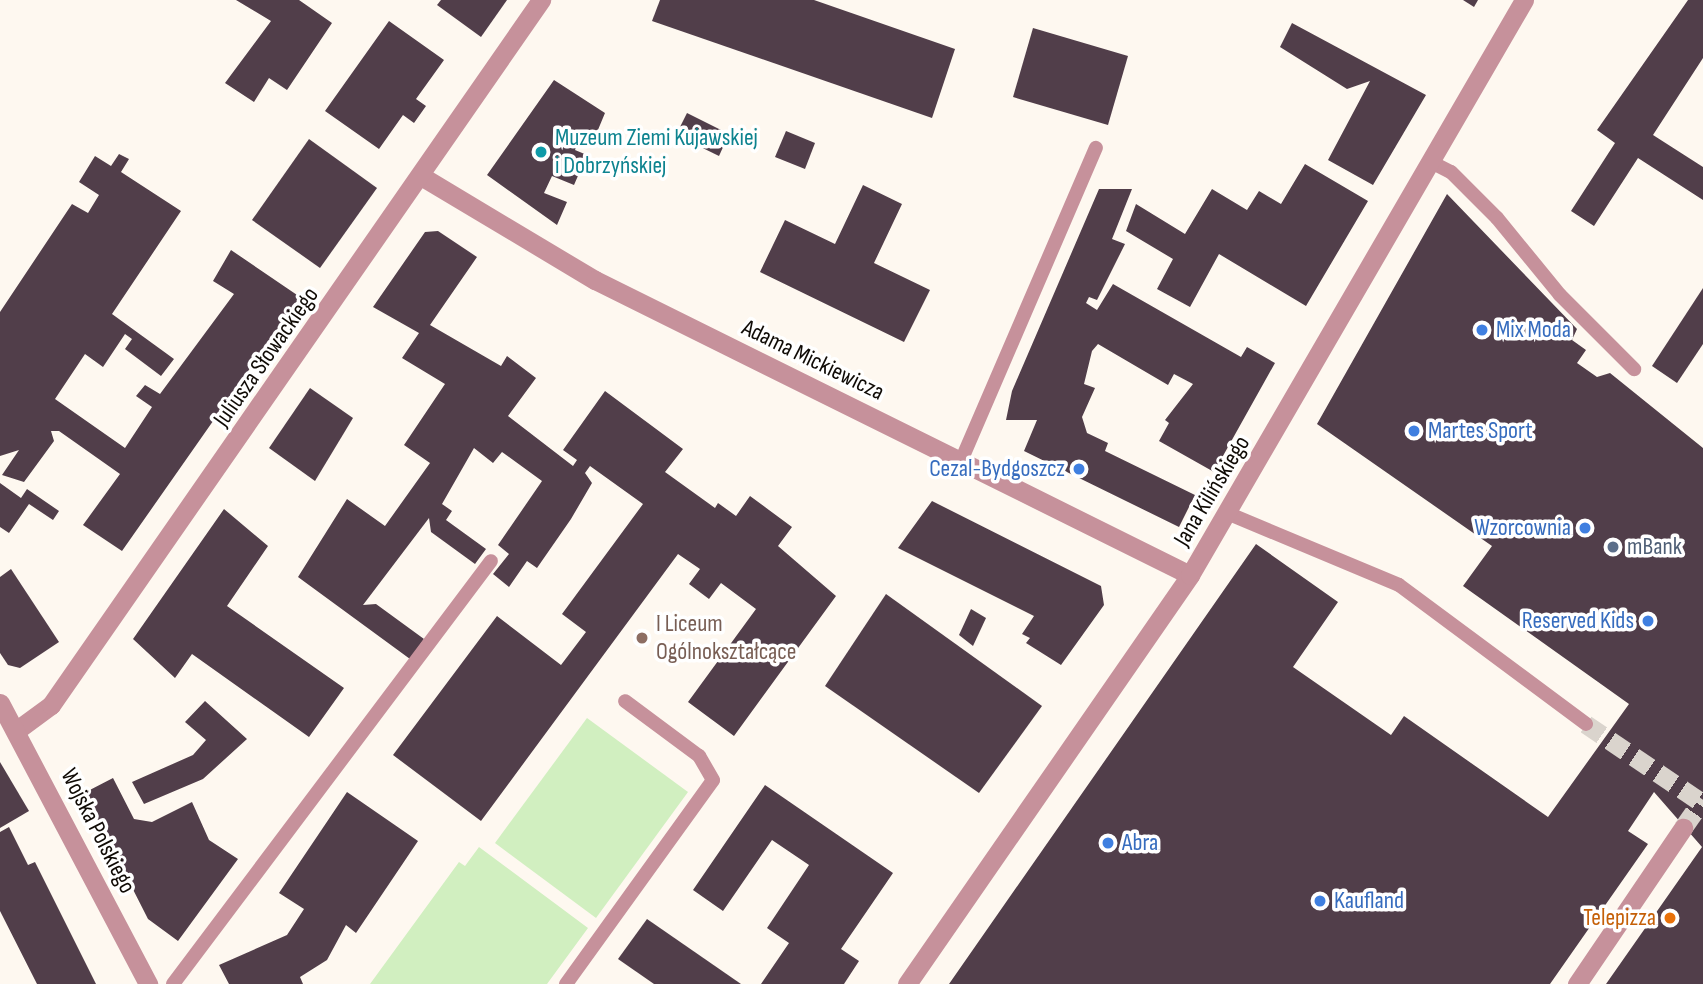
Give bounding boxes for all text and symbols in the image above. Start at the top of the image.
place label: Muzeum Ziemi Kujawskiej i Dobrzyńskiej [555,124,758,180]
marker: Muzeum Ziemi Kujawskiej i Dobrzyńskiej [533,144,549,160]
street label: Juliusza Słowackiego [207,282,325,432]
street label: Adama Mickiewicza [737,313,889,407]
place label: Mix Moda [1496,316,1571,344]
marker: Mix Moda [1474,322,1490,338]
place label: Martes Sport [1428,417,1533,445]
marker: Martes Sport [1406,423,1422,439]
street label: Jana Kilińskiego [1168,430,1256,552]
place label: Cezal-Bydgoszcz [929,455,1065,483]
marker: Cezal-Bydgoszcz [1071,461,1087,477]
place label: Wzorcownia [1474,514,1571,542]
marker: Wzorcownia [1577,520,1593,536]
place label: mBank [1627,533,1682,561]
marker: mBank [1605,539,1621,555]
place label: Reserved Kids [1522,607,1634,635]
place label: I Liceum Ogólnokształcące [656,610,796,666]
marker: Reserved Kids [1640,613,1656,629]
marker: I Liceum Ogólnokształcące [634,630,650,646]
street label: Wojska Polskiego [54,764,142,898]
place label: Abra [1122,829,1158,857]
marker: Abra [1100,835,1116,851]
place label: Kaufland [1334,887,1404,915]
marker: Kaufland [1312,893,1328,909]
place label: Telepizza [1583,904,1656,932]
marker: Telepizza [1662,910,1678,926]

